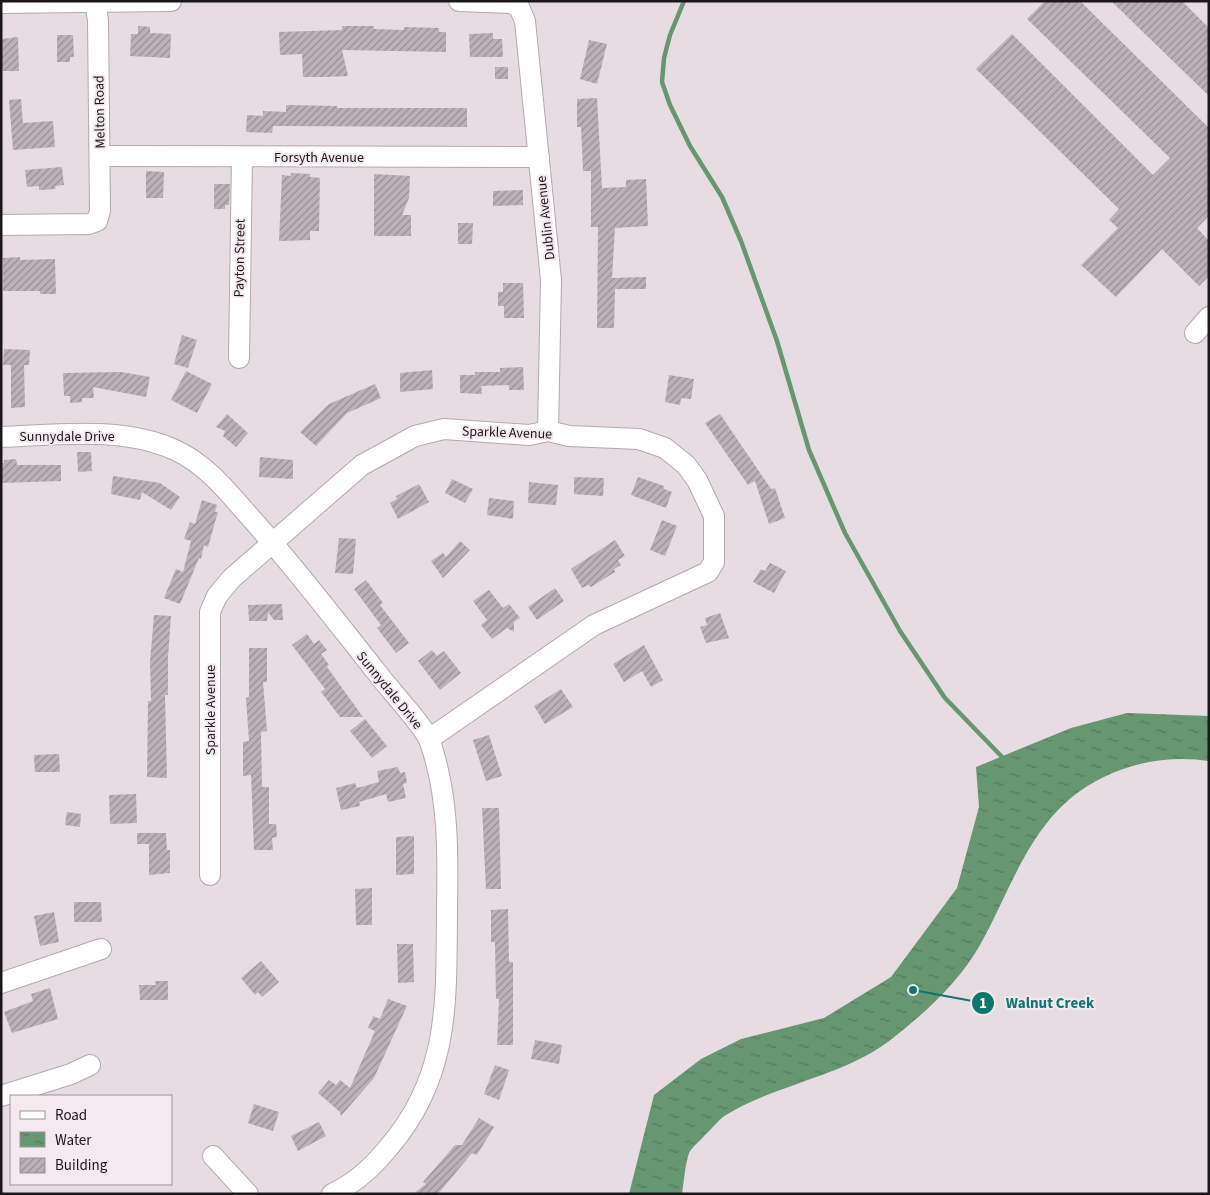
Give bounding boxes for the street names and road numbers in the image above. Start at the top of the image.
street label: Melton Road [89,75,111,149]
street label: Forsyth Avenue [274,148,364,168]
street label: Dublin Avenue [532,175,560,261]
street label: Payton Street [229,218,251,297]
street label: Sparkle Avenue [461,421,553,445]
street label: Sunnydale Drive [19,427,115,447]
street label: Sunnydale Drive [351,647,427,734]
street label: Sparkle Avenue [201,665,221,755]

